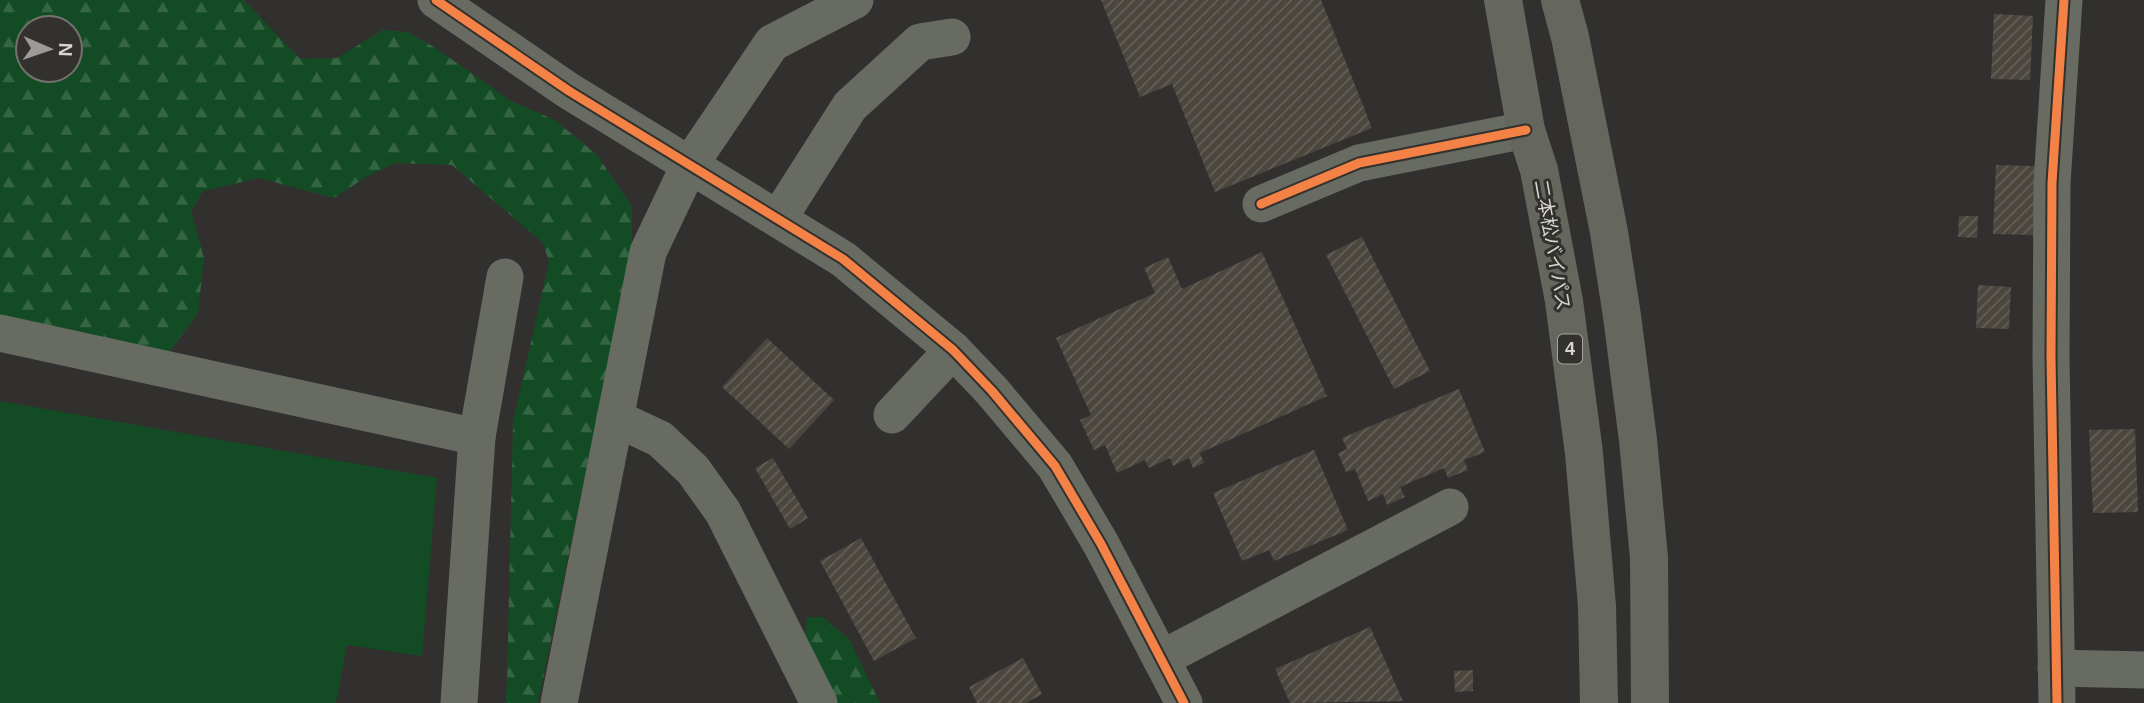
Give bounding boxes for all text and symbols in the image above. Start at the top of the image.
north arrow [14,14,84,84]
text: N [55,42,76,57]
street label: 二本松バイパス [1531,178,1574,312]
road number: 4 [1558,334,1582,363]

